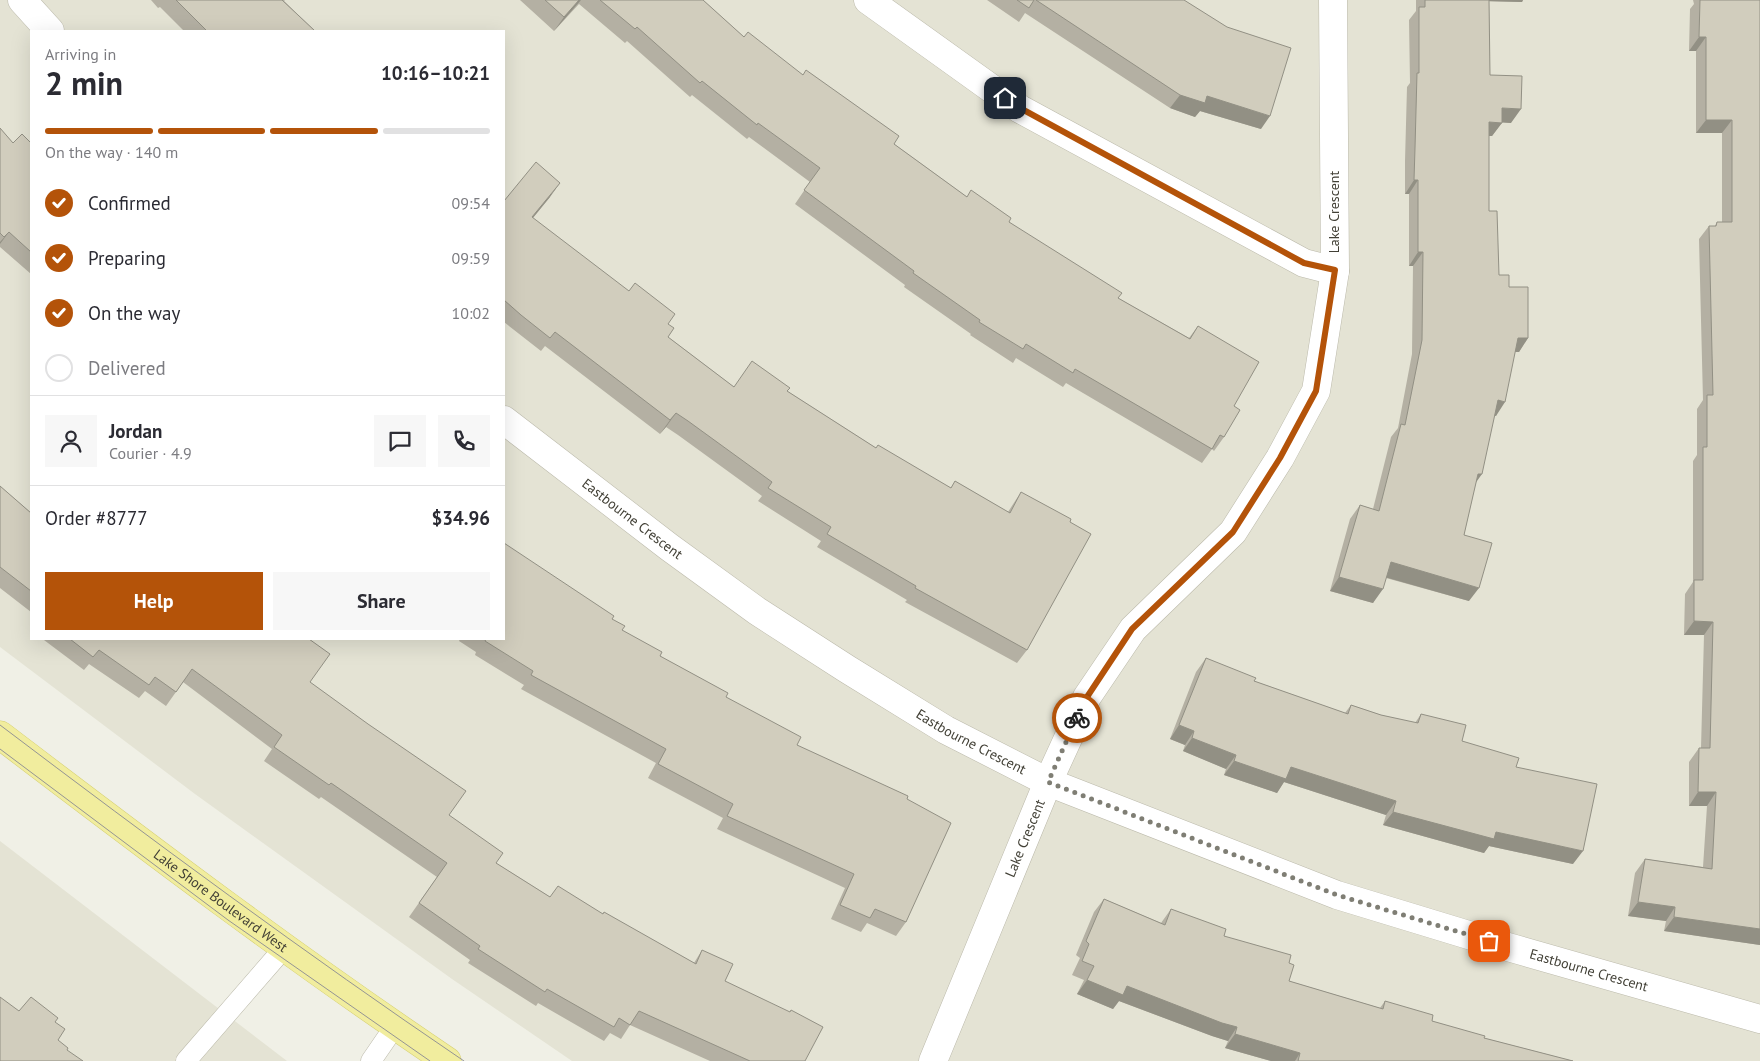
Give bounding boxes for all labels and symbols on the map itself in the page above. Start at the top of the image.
pin [984,77,1026,119]
street label: Lake Crescent [1325,171,1343,253]
street label: Eastbourne Crescent [578,474,687,563]
courier [1052,693,1102,743]
street label: Eastbourne Crescent [913,705,1029,778]
street label: Lake Crescent [1001,796,1049,880]
street label: Lake Shore Boulevard West [150,845,292,956]
pin [1468,920,1510,962]
street label: Eastbourne Crescent [1528,945,1650,996]

